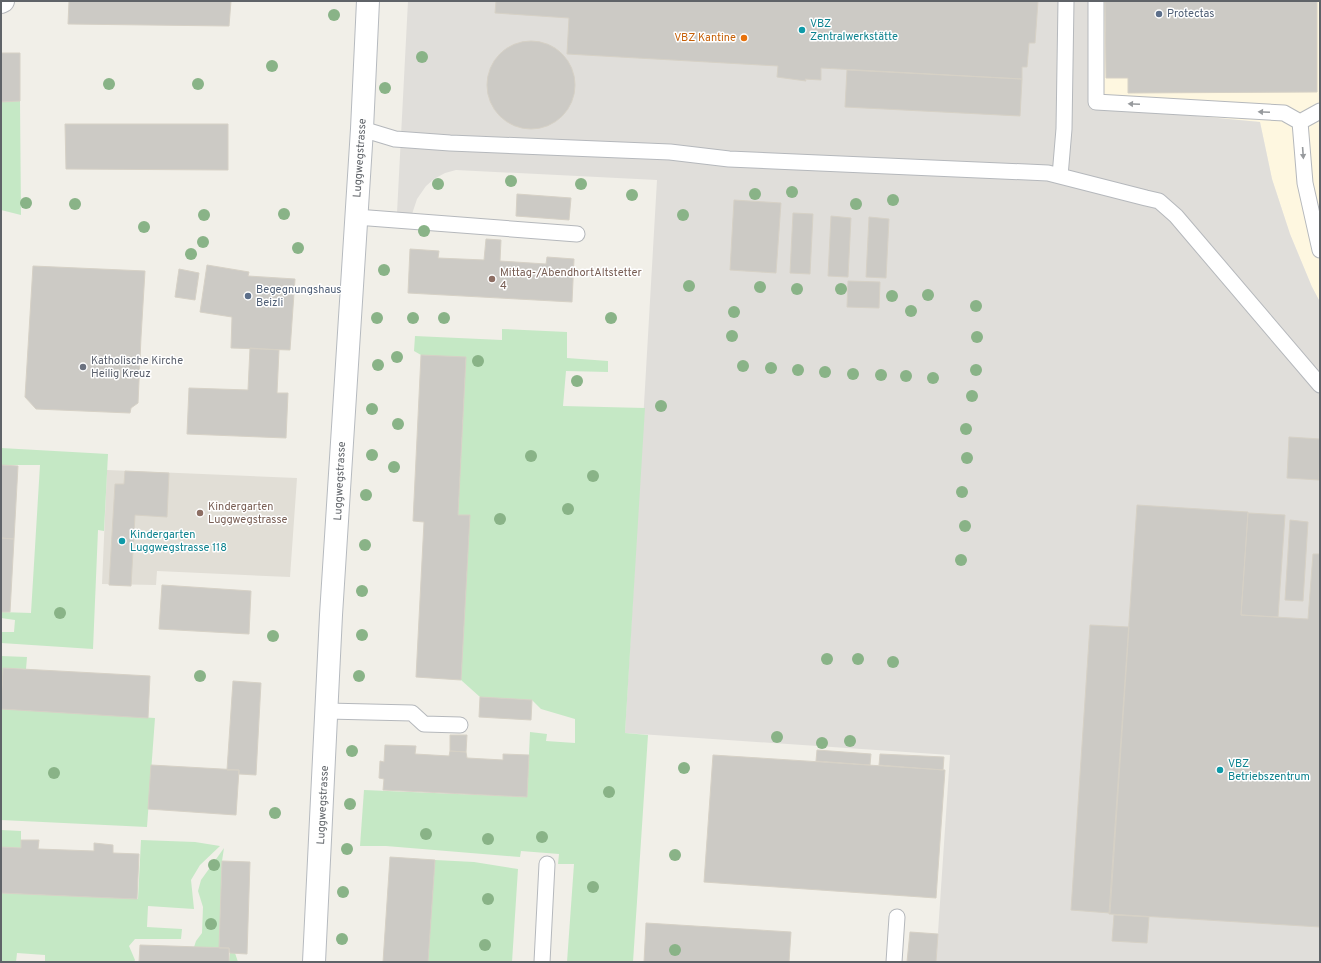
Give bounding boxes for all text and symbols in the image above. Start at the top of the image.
place label: Protectas [1167,7,1215,21]
marker: Protectas [1154,9,1164,19]
place label: VBZ Zentralwerkstätte [810,17,898,44]
marker: VBZ Zentralwerkstätte [797,25,807,35]
place label: VBZ Kantine [674,31,736,45]
marker: VBZ Kantine [739,33,749,43]
one-way arrow [1128,101,1140,108]
one-way arrow [1258,108,1270,115]
street label: Luggwegstrasse [350,118,370,198]
one-way arrow [1299,147,1306,159]
place label: Mittag-/AbendhortAltstetter 4 [500,266,643,293]
marker: Mittag-/AbendhortAltstetter 4 [487,274,497,284]
place label: Begegnungshaus Beizli [256,283,342,310]
marker: Begegnungshaus Beizli [243,291,253,301]
place label: Katholische Kirche Heilig Kreuz [91,354,183,381]
marker: Katholische Kirche Heilig Kreuz [78,362,88,372]
street label: Luggwegstrasse [331,441,349,521]
place label: Kindergarten Luggwegstrasse [208,500,288,527]
marker: Kindergarten Luggwegstrasse [195,508,205,518]
place label: Kindergarten Luggwegstrasse 118 [130,528,227,555]
marker: Kindergarten Luggwegstrasse 118 [117,536,127,546]
place label: VBZ Betriebszentrum [1228,757,1310,784]
street label: Luggwegstrasse [314,765,332,845]
marker: VBZ Betriebszentrum [1215,765,1225,775]

